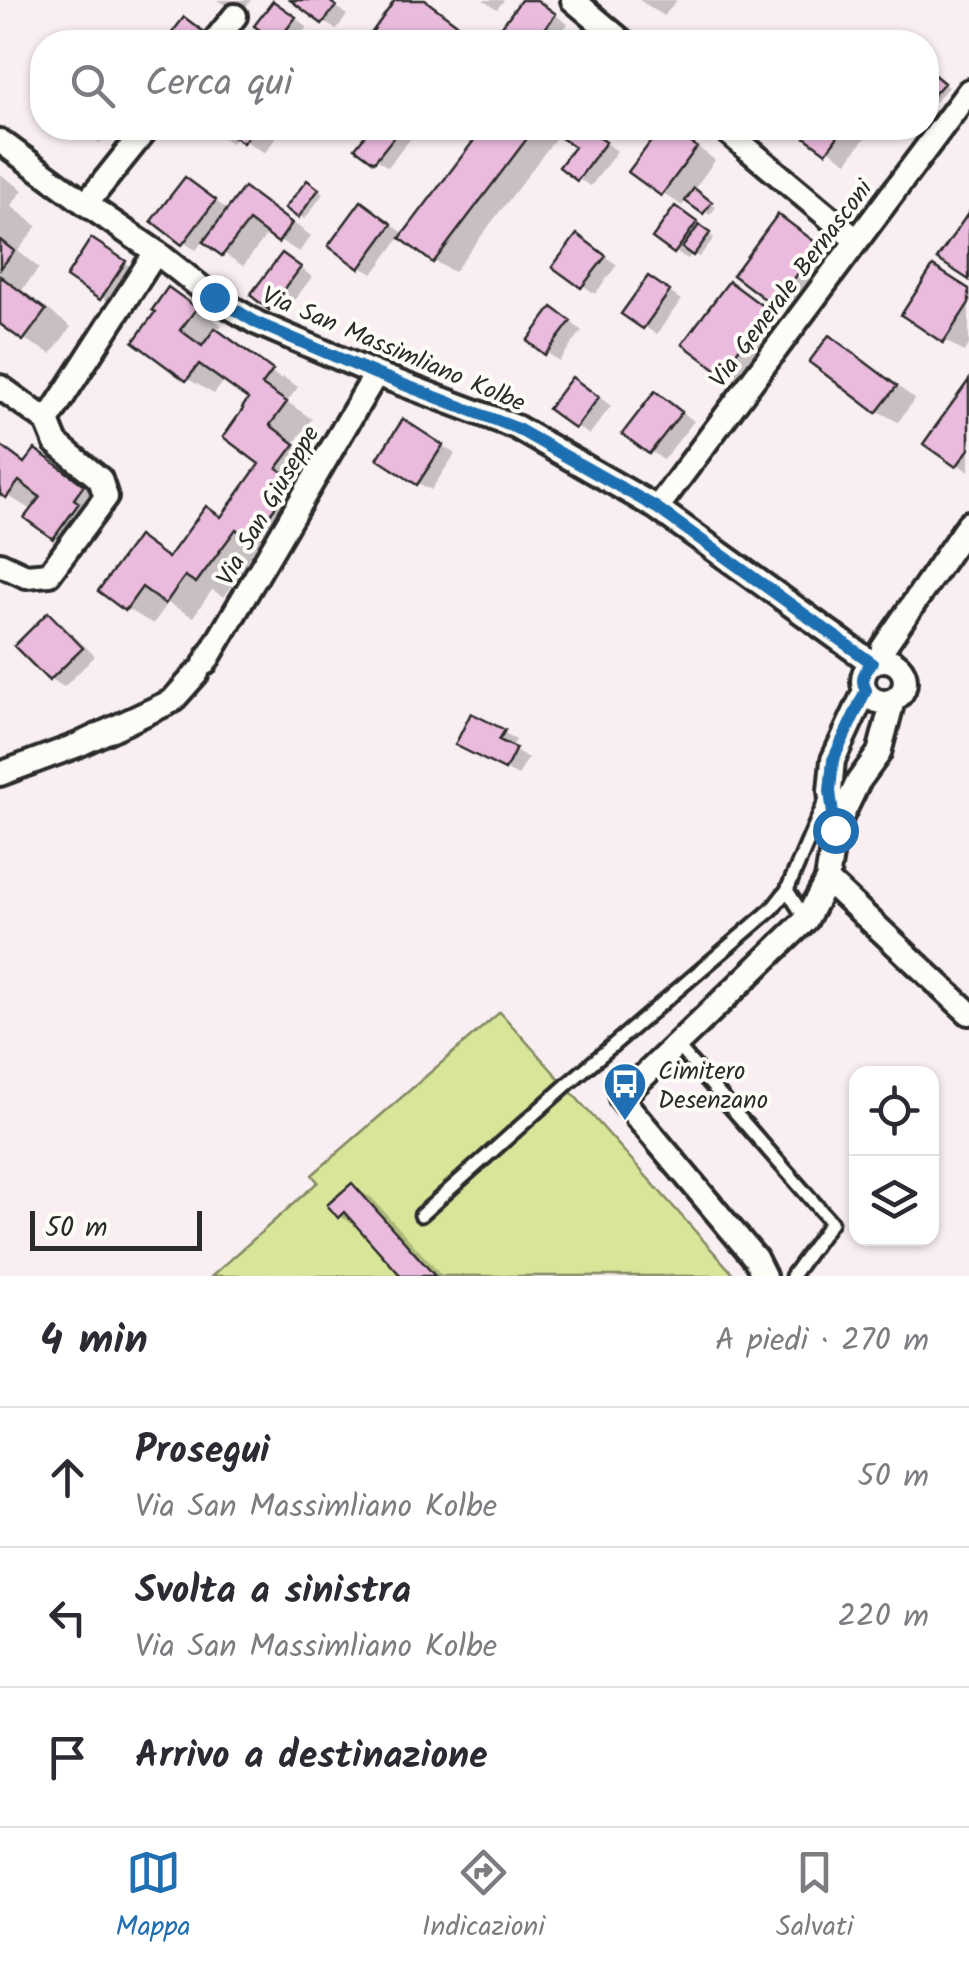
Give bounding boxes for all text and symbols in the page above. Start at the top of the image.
search box [30,30,939,140]
text: Cerca qui [145,55,293,115]
icon: search [65,58,120,113]
street label: Via Generale Bernasconi [700,171,884,397]
route end [192,275,238,321]
street label: Via San Massimliano Kolbe [255,276,531,424]
street label: Via San Giuseppe [206,418,331,594]
route start [813,808,859,854]
place label: Cimitero Desenzano [658,1052,768,1121]
bus stop icon: Cimitero Desenzano [602,1061,648,1122]
map controls [849,1066,939,1246]
button: locate [849,1066,939,1156]
button: layers [849,1156,939,1246]
scale bar [30,1206,202,1250]
text: 50 m [45,1206,108,1251]
text: 4 min [40,1308,148,1375]
text: A piedi · 270 m [715,1316,929,1367]
text: Prosegui [135,1422,270,1482]
icon: ahead [40,1450,95,1505]
text: 50 m [858,1452,929,1503]
text: Via San Massimliano Kolbe [135,1482,497,1533]
text: Svolta a sinistra [135,1562,411,1622]
icon: left [40,1590,95,1645]
text: 220 m [838,1592,929,1643]
text: Via San Massimliano Kolbe [135,1622,497,1673]
text: Arrivo a destinazione [135,1727,488,1787]
icon: arrive [40,1730,95,1785]
tab: Mappa [116,1845,191,1950]
tab: Indicazioni [422,1845,545,1950]
tab: Salvati [776,1845,853,1950]

